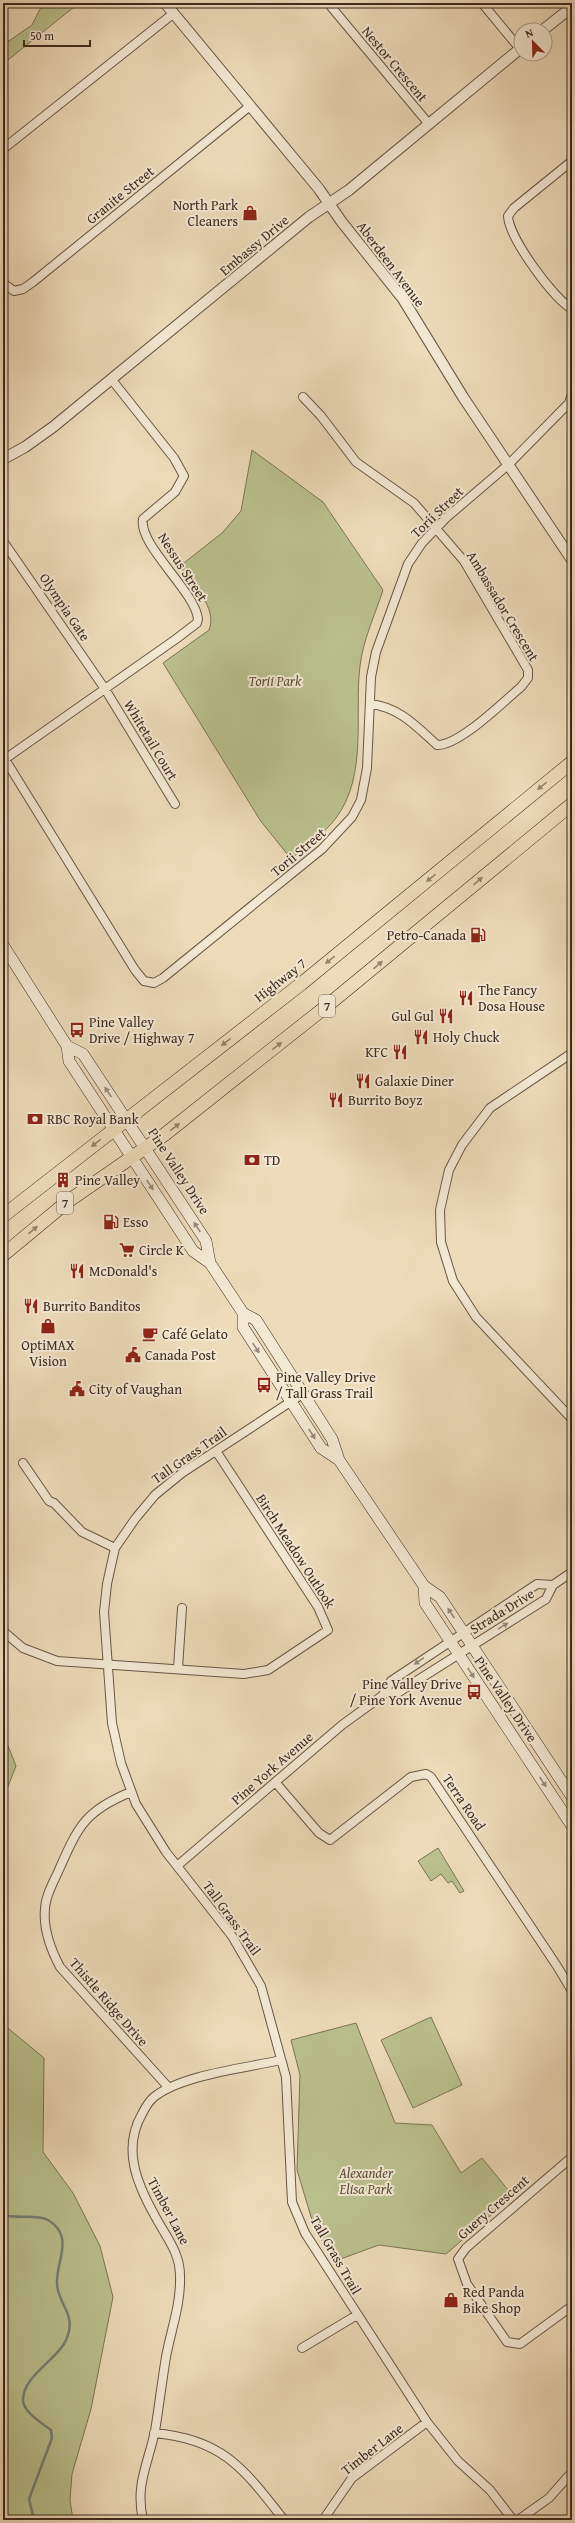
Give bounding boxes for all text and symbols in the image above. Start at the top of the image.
scale bar [24,22,90,48]
street label: Nestor Crescent [357,22,433,106]
north arrow [513,22,553,62]
text: N [523,24,536,42]
text: 50 m [30,27,54,44]
street label: Granite Street [82,161,158,229]
place label: North Park Cleaners [173,195,239,231]
shop icon: North Park Cleaners [241,204,259,222]
street label: Embassy Drive [215,210,293,280]
street label: Aberdeen Avenue [352,217,430,311]
street label: Torii Street [406,482,468,542]
street label: Nessus Street [153,529,213,605]
street label: Ambassador Crescent [462,547,544,665]
street label: Olympia Gate [35,569,95,645]
park label: Torii Park [249,671,302,691]
street label: Whitetail Court [119,696,183,784]
one-way arrow [536,782,547,791]
street label: Torii Street [266,823,330,881]
one-way arrow [425,873,436,882]
one-way arrow [473,877,483,886]
place label: Petro-Canada [387,925,466,945]
fuel station icon: Petro-Canada [469,926,487,944]
street label: Highway 7 [250,953,310,1007]
one-way arrow [325,956,336,965]
one-way arrow [373,960,384,969]
place label: The Fancy Dosa House [478,980,545,1016]
restaurant icon: The Fancy Dosa House [457,989,475,1007]
road number: 7 [319,995,335,1017]
place label: Gul Gul [391,1006,434,1026]
restaurant icon: Gul Gul [437,1007,455,1025]
place label: Pine Valley Drive / Highway 7 [89,1012,195,1048]
bus stop icon: Pine Valley Drive / Highway 7 [68,1021,86,1039]
place label: Holy Chuck [433,1027,500,1047]
restaurant icon: Holy Chuck [412,1028,430,1046]
one-way arrow [221,1038,232,1046]
one-way arrow [271,1042,282,1050]
place label: KFC [365,1042,388,1062]
restaurant icon: KFC [391,1043,409,1061]
place label: Galaxie Diner [375,1071,454,1091]
restaurant icon: Galaxie Diner [354,1072,372,1090]
one-way arrow [104,1087,112,1097]
place label: Burrito Boyz [348,1090,422,1110]
restaurant icon: Burrito Boyz [327,1091,345,1109]
place label: RBC Royal Bank [47,1109,140,1129]
bank icon: RBC Royal Bank [26,1110,44,1128]
one-way arrow [169,1122,180,1131]
street label: Pine Valley Drive [143,1124,215,1219]
one-way arrow [90,1139,101,1147]
place label: TD [264,1150,280,1170]
bank icon: TD [243,1151,261,1169]
place label: Pine Valley [75,1170,140,1190]
building icon: Pine Valley [54,1171,72,1189]
one-way arrow [146,1180,154,1191]
road number: 7 [57,1192,73,1214]
place label: Esso [123,1212,148,1232]
fuel station icon: Esso [102,1213,120,1231]
one-way arrow [194,1221,201,1233]
one-way arrow [28,1226,39,1235]
place label: Circle K [139,1240,185,1260]
supermarket icon: Circle K [118,1241,136,1259]
place label: McDonald's [89,1261,157,1281]
restaurant icon: McDonald's [68,1262,86,1280]
place label: Burrito Banditos [43,1296,141,1316]
restaurant icon: Burrito Banditos [22,1297,40,1315]
shop icon: OptiMAX Vision [39,1317,57,1335]
place label: Café Gelato [162,1324,228,1344]
cafe icon: Café Gelato [141,1325,159,1343]
place label: OptiMAX Vision [21,1335,75,1371]
one-way arrow [253,1342,260,1354]
place label: Canada Post [145,1345,216,1365]
public building icon: Canada Post [124,1346,142,1364]
place label: Pine Valley Drive / Tall Grass Trail [276,1367,376,1403]
bus stop icon: Pine Valley Drive / Tall Grass Trail [255,1376,273,1394]
place label: City of Vaughan [89,1379,182,1399]
public building icon: City of Vaughan [68,1380,86,1398]
street label: Tall Grass Trail [147,1422,231,1488]
one-way arrow [308,1429,316,1439]
street label: Birch Meadow Outlook [251,1490,341,1613]
street label: Strada Drive [466,1583,538,1639]
one-way arrow [447,1608,455,1618]
one-way arrow [498,1622,508,1630]
street label: Pine Valley Drive [470,1652,542,1746]
one-way arrow [414,1657,425,1665]
one-way arrow [467,1668,475,1678]
place label: Pine Valley Drive / Pine York Avenue [350,1674,462,1710]
bus stop icon: Pine Valley Drive / Pine York Avenue [465,1683,483,1701]
street label: Pine York Avenue [227,1726,318,1809]
street label: Terra Road [438,1770,491,1835]
one-way arrow [539,1776,546,1787]
street label: Tall Grass Trail [198,1877,266,1959]
street label: Thistle Ridge Drive [65,1953,153,2051]
park label: Alexander Elisa Park [338,2163,394,2199]
street label: Guery Crescent [453,2170,533,2244]
street label: Timber Lane [143,2174,195,2249]
street label: Tall Grass Trail [305,2212,367,2298]
place label: Red Panda Bike Shop [463,2282,525,2318]
shop icon: Red Panda Bike Shop [442,2291,460,2309]
street label: Timber Lane [337,2418,408,2480]

